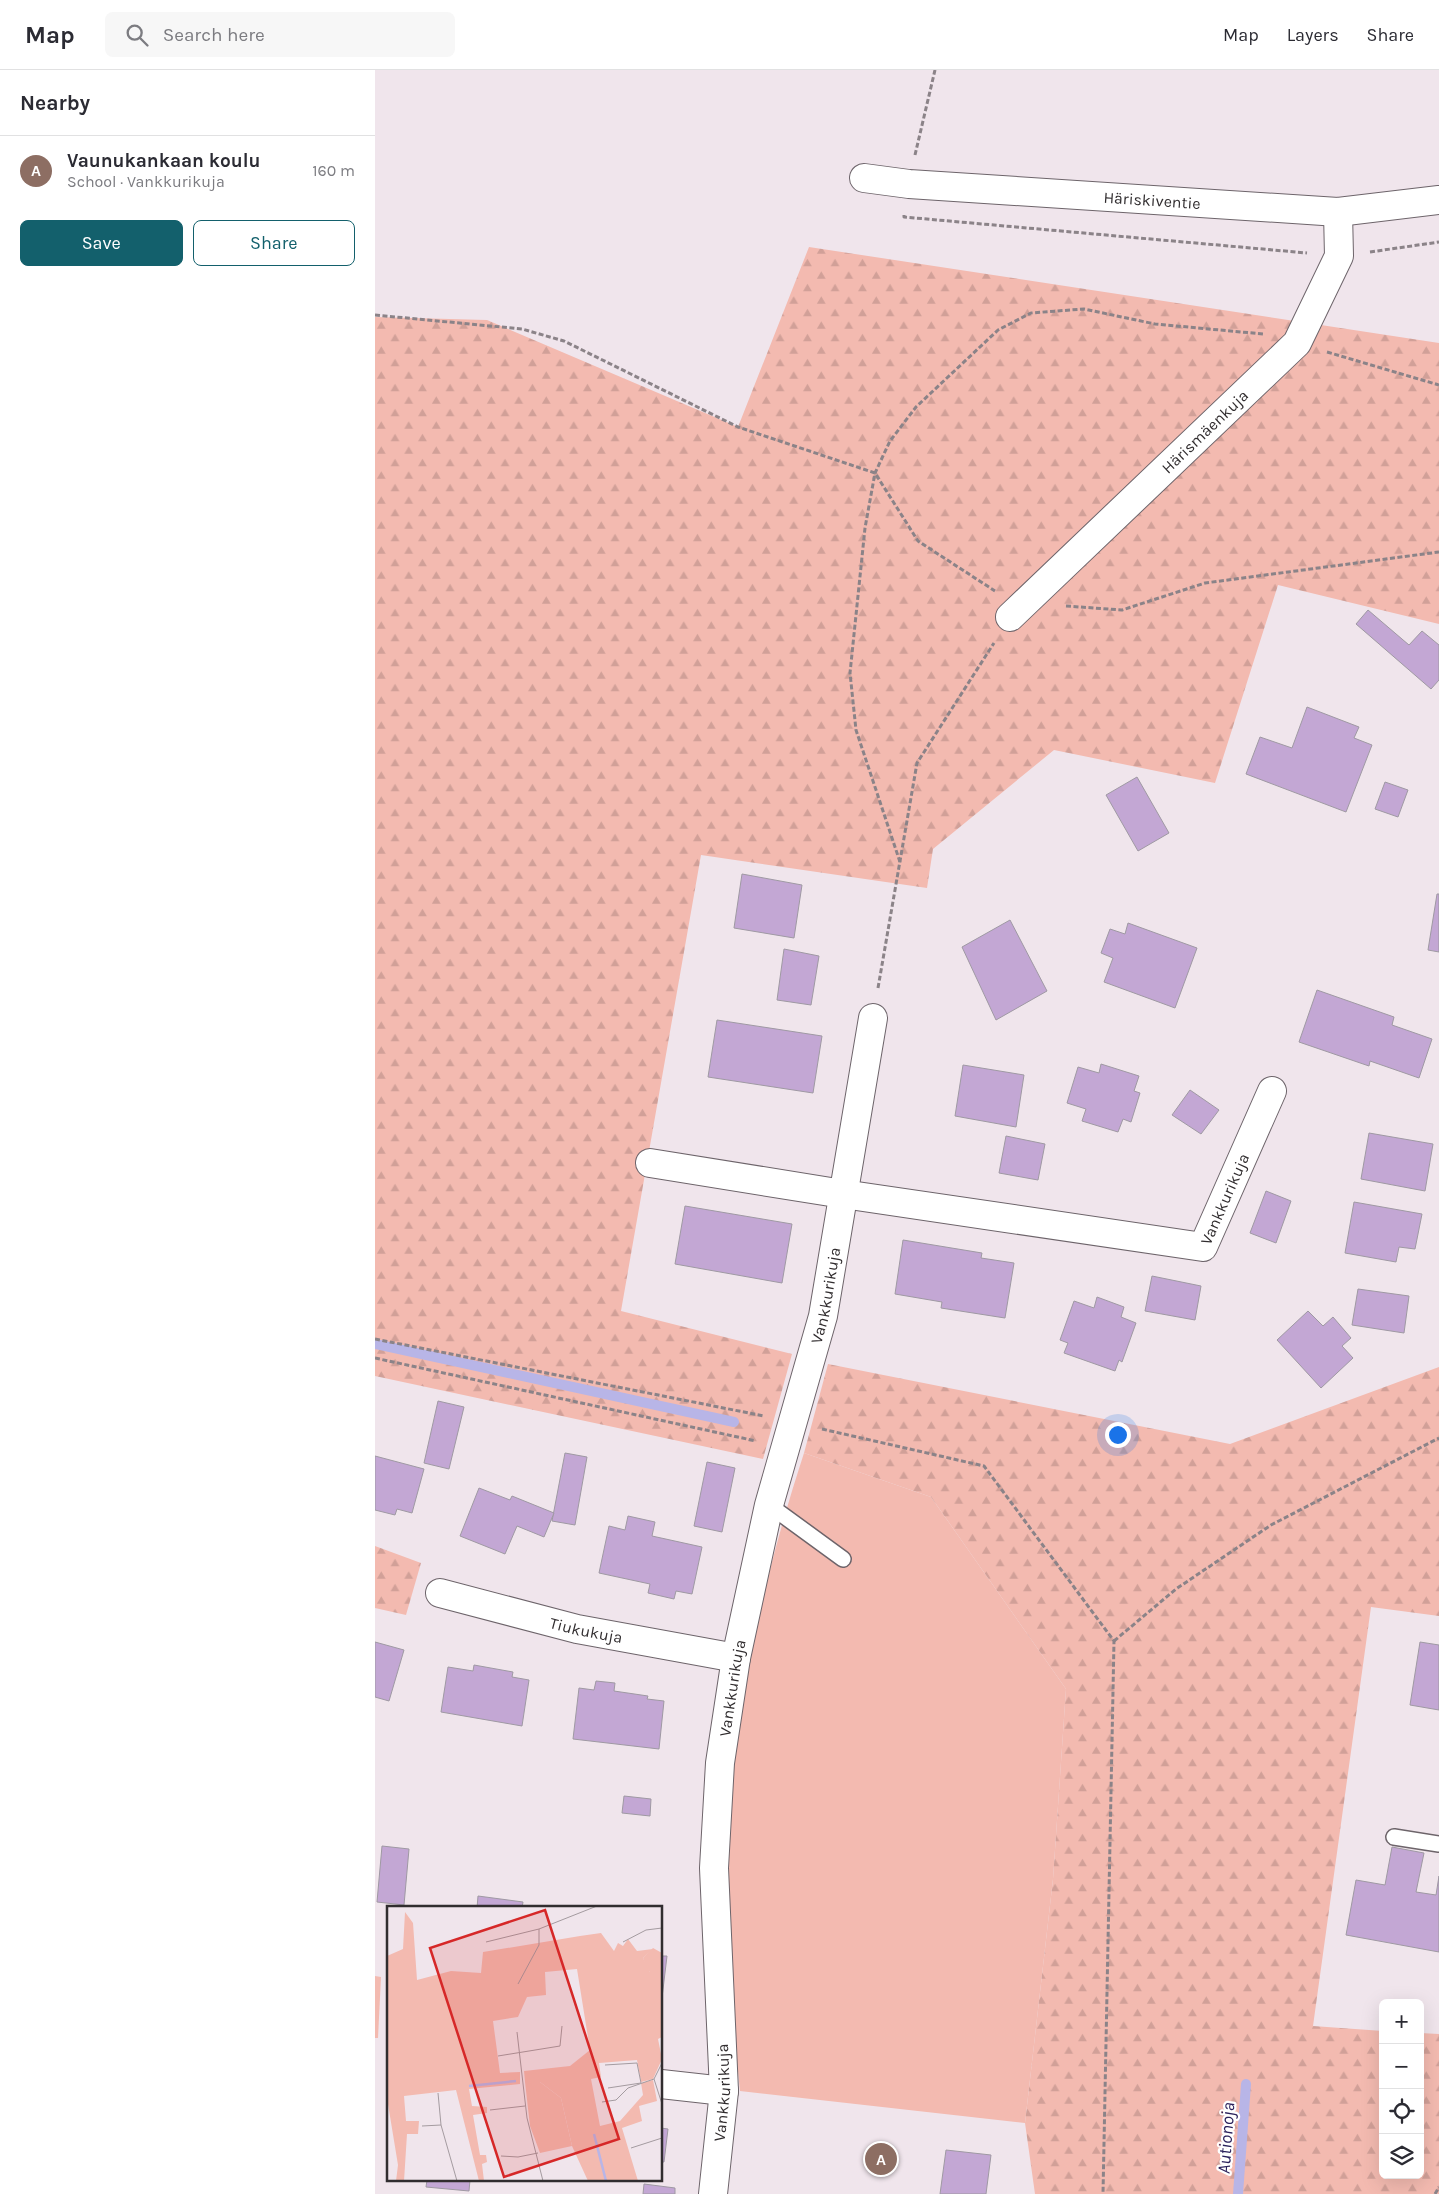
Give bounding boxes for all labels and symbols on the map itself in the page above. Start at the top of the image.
street label: Häriskiventie [1103,187,1201,213]
street label: Härismäenkuja [1157,385,1252,477]
street label: Vankkurikuja [1196,1150,1253,1247]
street label: Vankkurikuja [806,1246,844,1346]
your location [1105,1422,1131,1448]
street label: Tiukukuja [548,1613,624,1647]
street label: Vankkurikuja [715,1638,749,1738]
inset map [387,1906,663,2182]
street label: Vankkurikuja [709,2043,734,2142]
water label: Autionoja [1213,2101,1239,2175]
pin: A [865,2140,897,2178]

